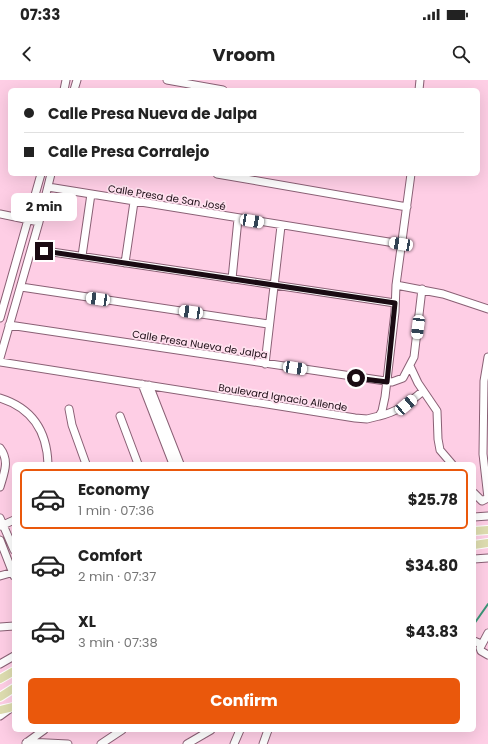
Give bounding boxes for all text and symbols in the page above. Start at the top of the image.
text: 07:33 [20,4,60,25]
text: Vroom [213,42,275,67]
icon: back [16,43,38,65]
icon: search [450,43,472,65]
text: Calle Presa Nueva de Jalpa [48,103,257,124]
text: Calle Presa Corralejo [48,141,209,162]
street label: Calle Presa de San José [107,181,227,214]
callout: 2 min [11,193,77,221]
text: 2 min [26,197,62,216]
car [239,213,265,229]
car [388,236,414,252]
route end [35,242,53,260]
car [85,291,111,307]
car [178,304,204,320]
car [411,314,425,340]
street label: Calle Presa Nueva de Jalpa [131,326,269,363]
car [282,360,308,376]
route start [347,369,365,387]
street label: Boulevard Ignacio Allende [217,380,348,415]
car [393,393,419,417]
text: Economy [78,479,150,500]
icon: car [30,481,66,517]
text: $25.78 [408,489,458,510]
text: 1 min · 07:36 [78,501,154,520]
text: Comfort [78,545,142,566]
icon: car [30,547,66,583]
text: $34.80 [405,555,458,576]
text: 2 min · 07:37 [78,567,156,586]
text: XL [78,611,96,632]
icon: car [30,613,66,649]
text: $43.83 [406,621,458,642]
text: 3 min · 07:38 [78,633,158,652]
button: Confirm [28,678,460,724]

